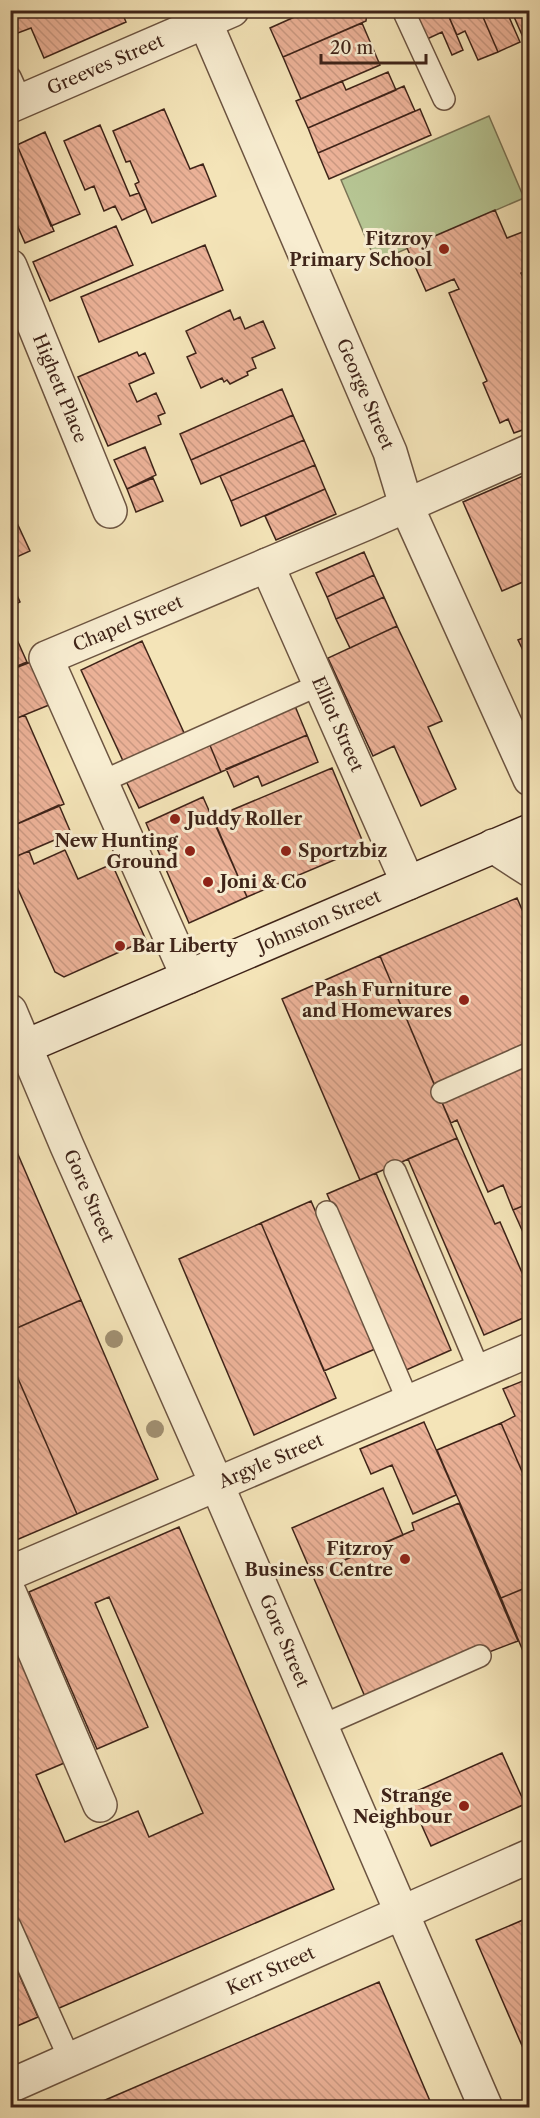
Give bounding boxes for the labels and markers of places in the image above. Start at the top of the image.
place label: Fitzroy Primary School [289,228,433,271]
marker: Fitzroy Primary School [437,242,451,256]
place label: Juddy Roller [184,808,302,830]
marker: Juddy Roller [168,812,182,826]
place label: New Hunting Ground [55,830,179,873]
place label: Sportzbiz [298,840,387,862]
marker: New Hunting Ground [183,844,197,858]
marker: Sportzbiz [279,844,293,858]
place label: Joni & Co [217,871,307,893]
marker: Joni & Co [201,875,215,889]
place label: Bar Liberty [132,935,238,957]
marker: Bar Liberty [113,939,127,953]
place label: Pash Furniture and Homewares [302,979,452,1022]
marker: Pash Furniture and Homewares [457,993,471,1007]
place label: Fitzroy Business Centre [245,1538,394,1581]
marker: Fitzroy Business Centre [398,1552,412,1566]
place label: Strange Neighbour [353,1785,452,1828]
marker: Strange Neighbour [457,1799,471,1813]

